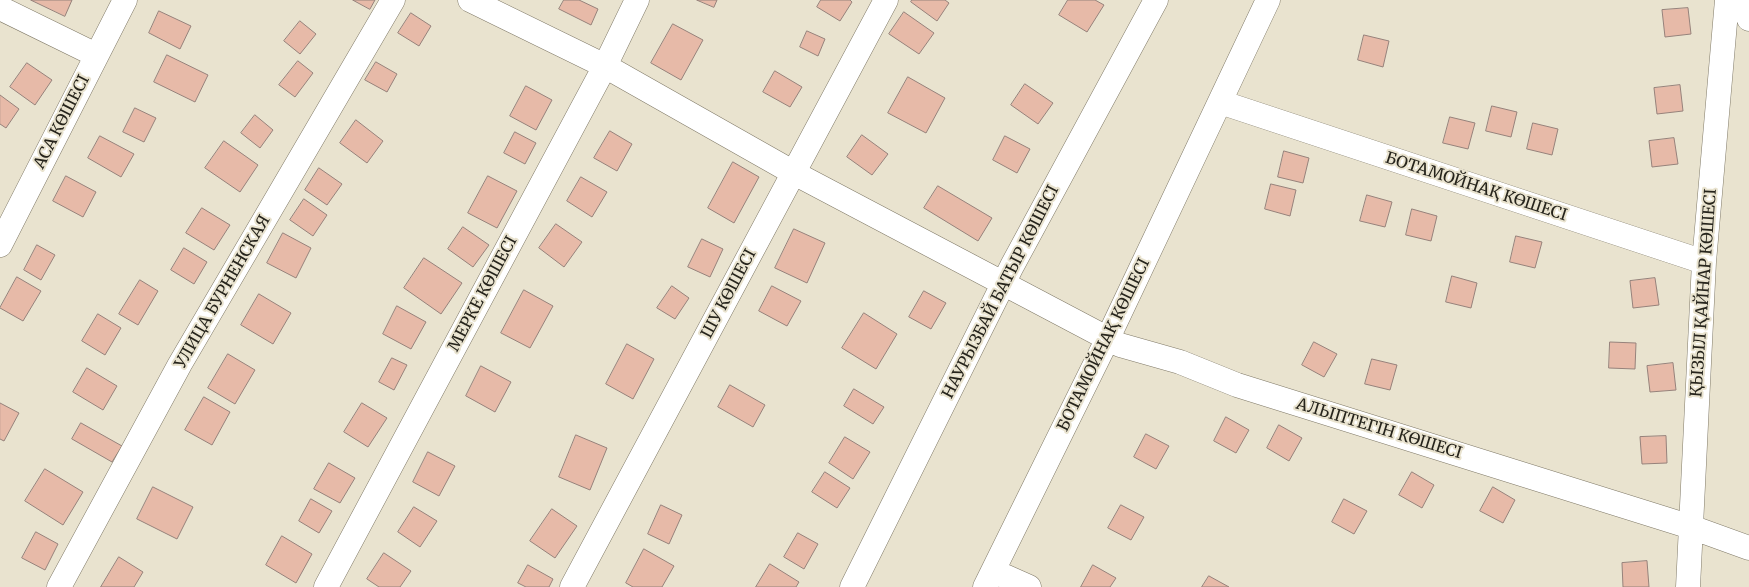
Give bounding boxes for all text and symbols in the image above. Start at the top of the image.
street label: АСА КӨШЕСІ [30,72,94,172]
street label: БОТАМОЙНАҚ КӨШЕСІ [1383,149,1569,225]
street label: НАУРЫЗБАЙ БАТЫР КӨШЕСІ [939,182,1063,402]
street label: ҚЫЗЫЛ ҚАЙНАР КӨШЕСІ [1687,188,1721,398]
street label: УЛИЦА БУРНЕНСКАЯ [171,212,275,372]
street label: МЕРКЕ КӨШЕСІ [445,233,521,355]
street label: ШУ КӨШЕСІ [698,246,760,342]
street label: БОТАМОЙНАҚ КӨШЕСІ [1054,255,1154,435]
street label: АЛЫПТЕГІН КӨШЕСІ [1294,395,1464,463]

